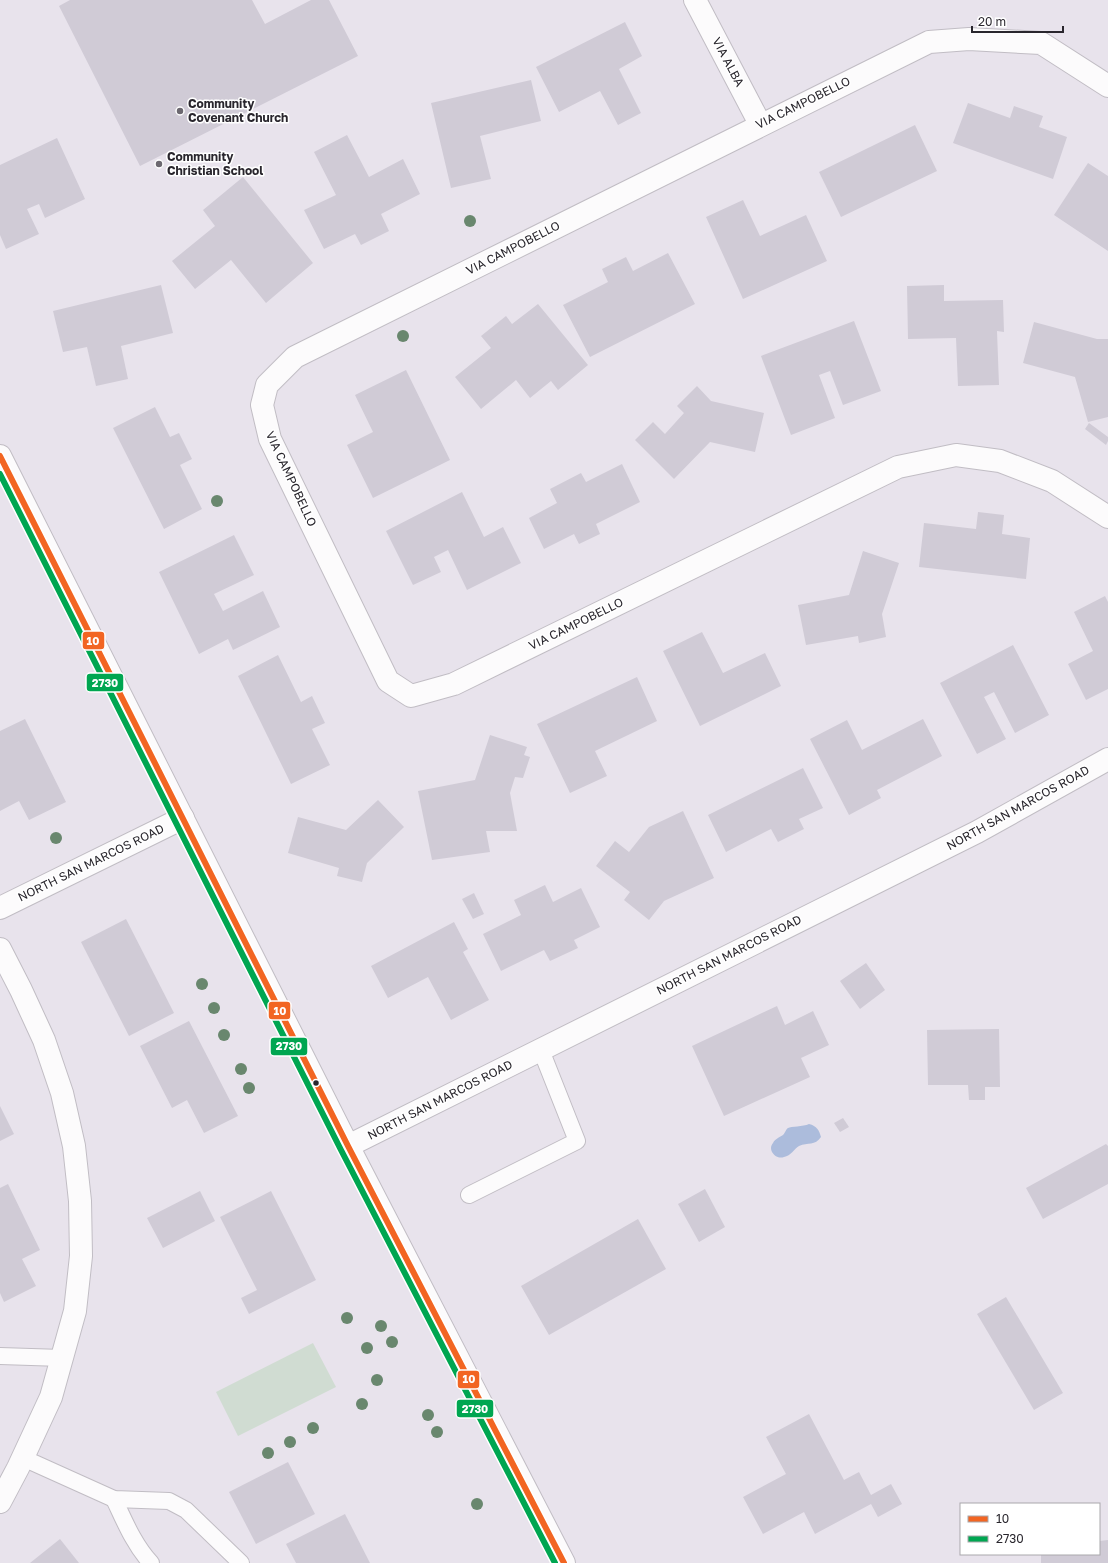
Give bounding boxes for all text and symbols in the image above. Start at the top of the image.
scale bar [972,8,1063,34]
text: 20 m [978,14,1006,29]
street label: VIA ALBA [709,35,748,89]
street label: VIA CAMPOBELLO [753,73,853,132]
place label: Community Covenant Church [188,96,288,125]
marker: Community Covenant Church [175,106,185,116]
place label: Community Christian School [167,149,263,178]
marker: Community Christian School [154,159,164,169]
street label: VIA CAMPOBELLO [463,217,562,278]
street label: VIA CAMPOBELLO [263,429,320,529]
street label: VIA CAMPOBELLO [526,594,626,653]
line badge: 10 [82,631,105,650]
text: 10 [87,634,99,647]
line badge: 2730 [86,673,124,692]
text: 2730 [92,676,118,689]
street label: NORTH SAN MARCOS ROAD [944,762,1092,853]
street label: NORTH SAN MARCOS ROAD [15,821,166,905]
street label: NORTH SAN MARCOS ROAD [654,911,804,998]
line badge: 10 [268,1001,291,1020]
text: 10 [274,1004,286,1017]
line badge: 2730 [270,1037,308,1056]
text: 2730 [276,1039,302,1052]
street label: NORTH SAN MARCOS ROAD [365,1056,515,1143]
unlabelled marker [311,1078,321,1088]
line badge: 10 [457,1370,480,1389]
text: 10 [463,1372,475,1385]
line badge: 2730 [456,1399,494,1418]
text: 2730 [462,1402,488,1415]
legend [960,1503,1100,1555]
text: 10 [996,1511,1009,1526]
text: 2730 [996,1531,1024,1546]

